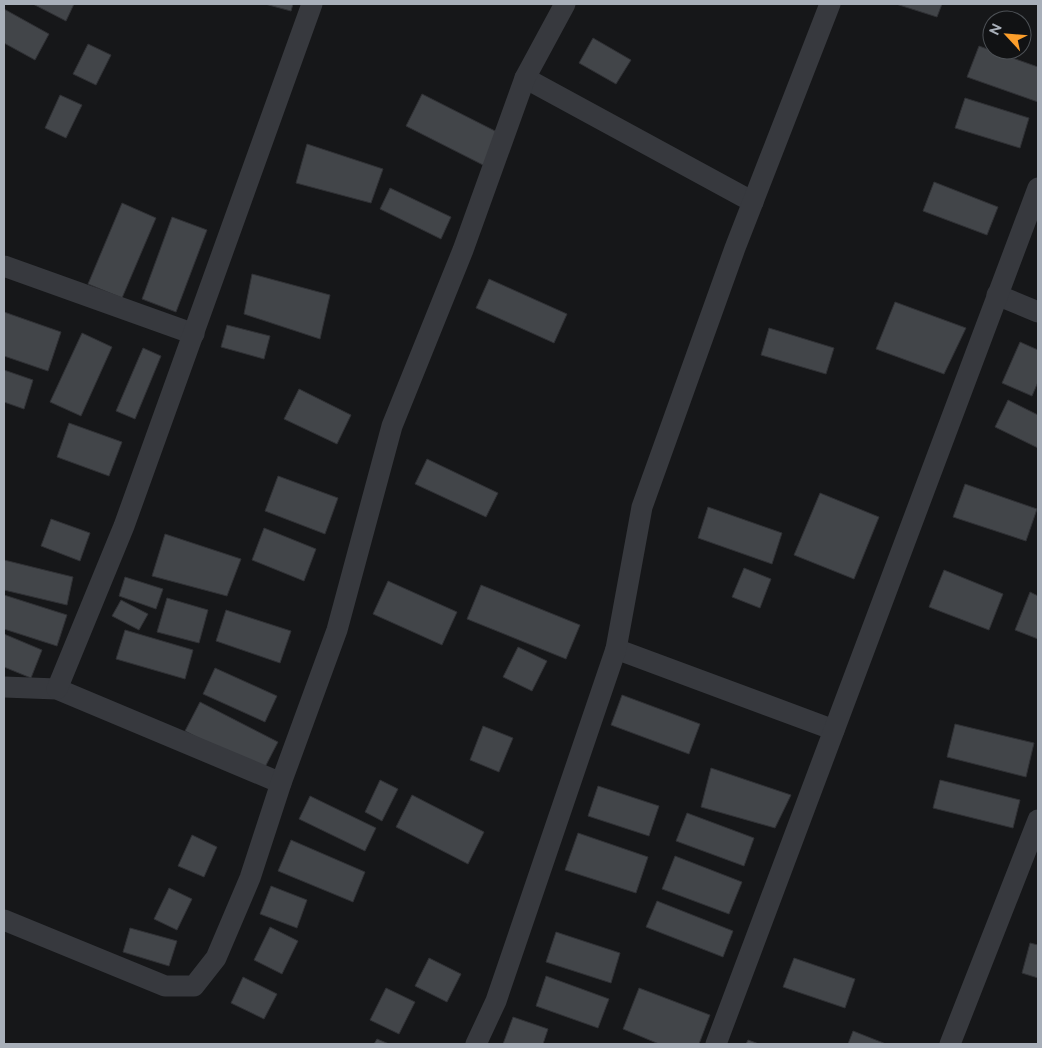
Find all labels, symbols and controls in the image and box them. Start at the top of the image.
north arrow [982,10,1032,60]
text: N [986,21,1005,38]

